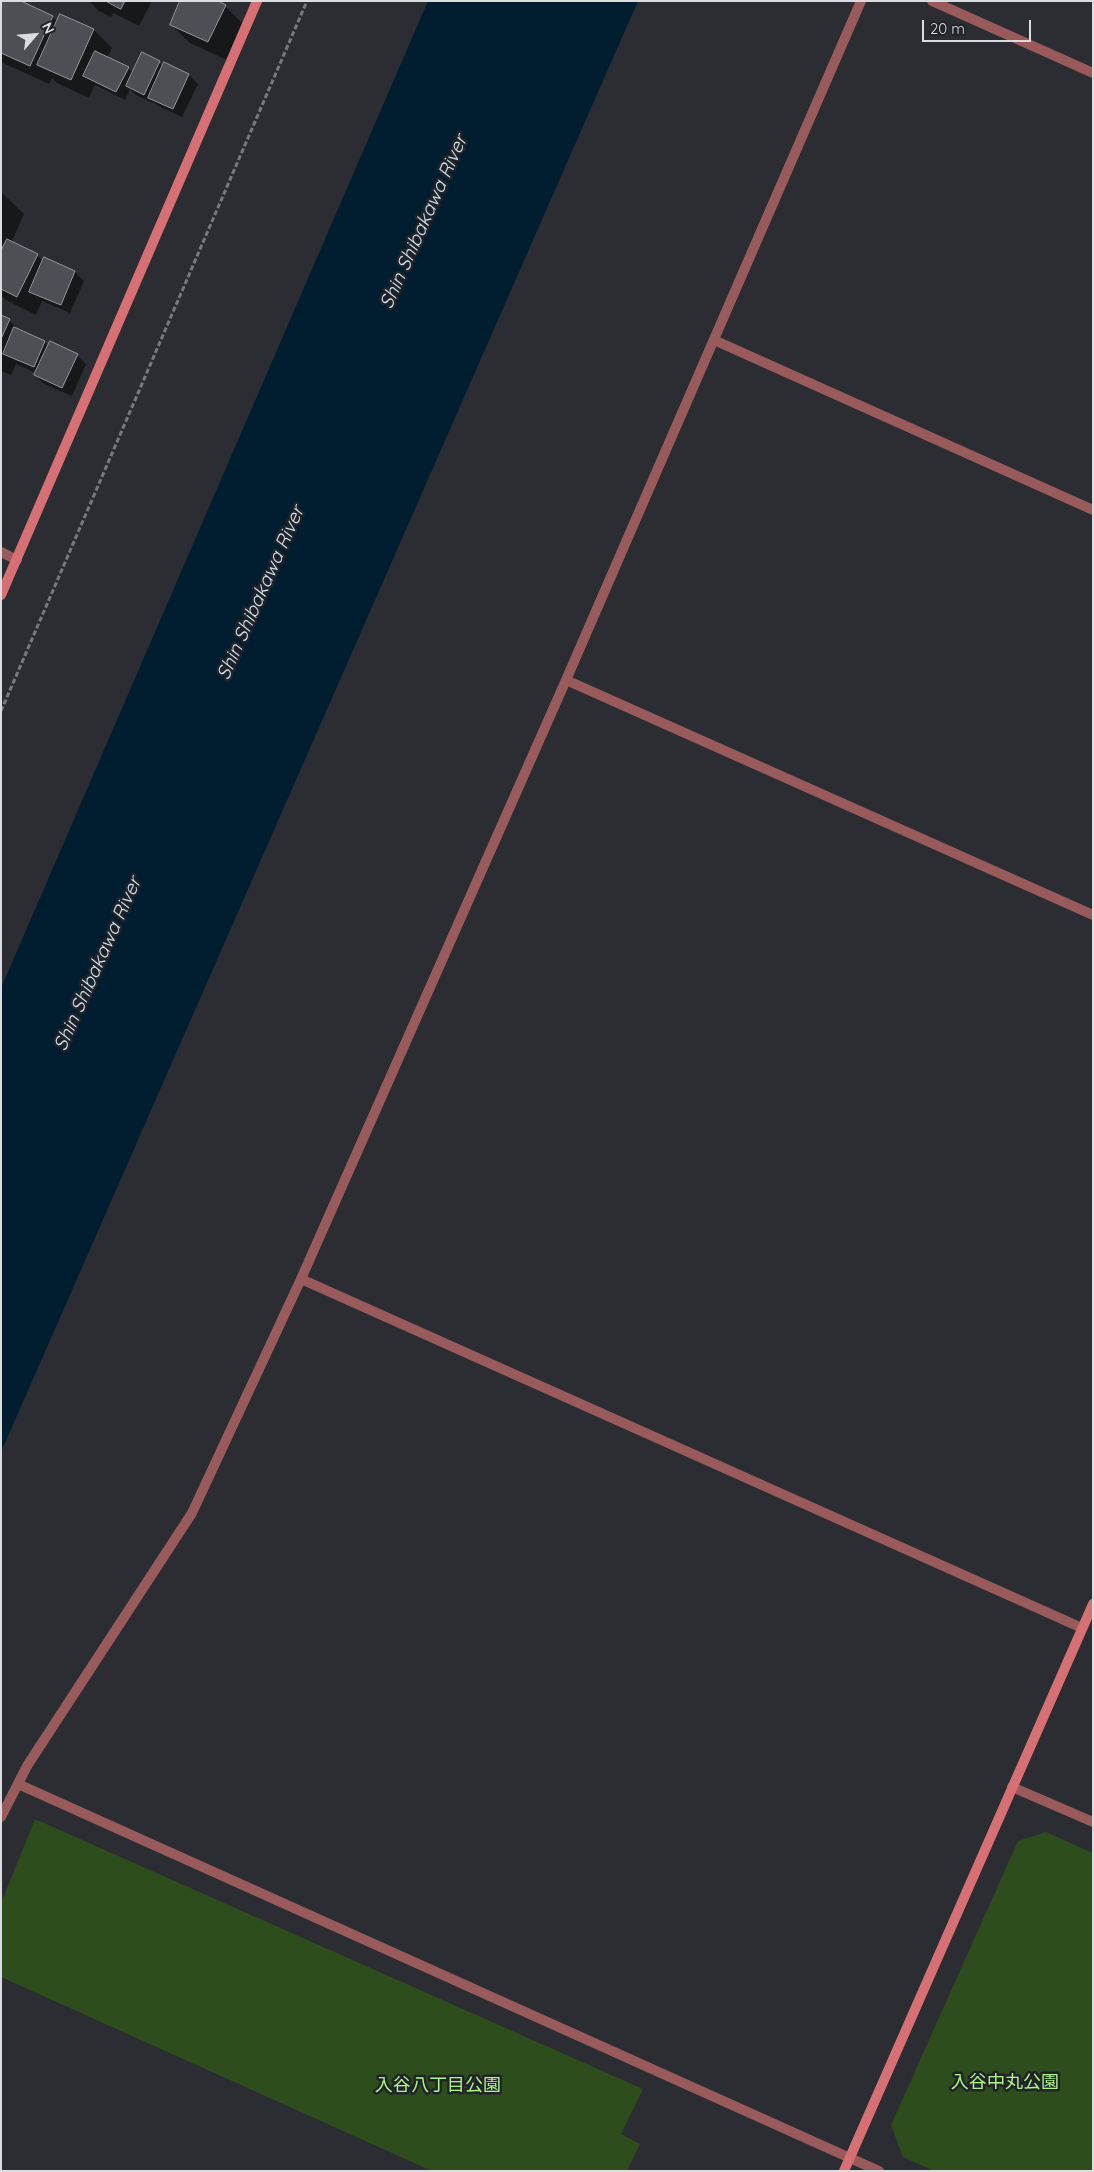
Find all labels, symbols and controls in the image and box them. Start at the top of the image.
north arrow [10,10,60,60]
scale bar [924,10,1033,42]
text: 20 m [930,19,965,38]
text: N [38,20,59,37]
water label: Shin Shibakawa River [375,132,473,312]
water label: Shin Shibakawa River [212,503,310,683]
water label: Shin Shibakawa River [49,874,147,1054]
park label: 入谷中丸公園 [951,2072,1059,2094]
park label: 入谷八丁目公園 [375,2075,501,2097]

